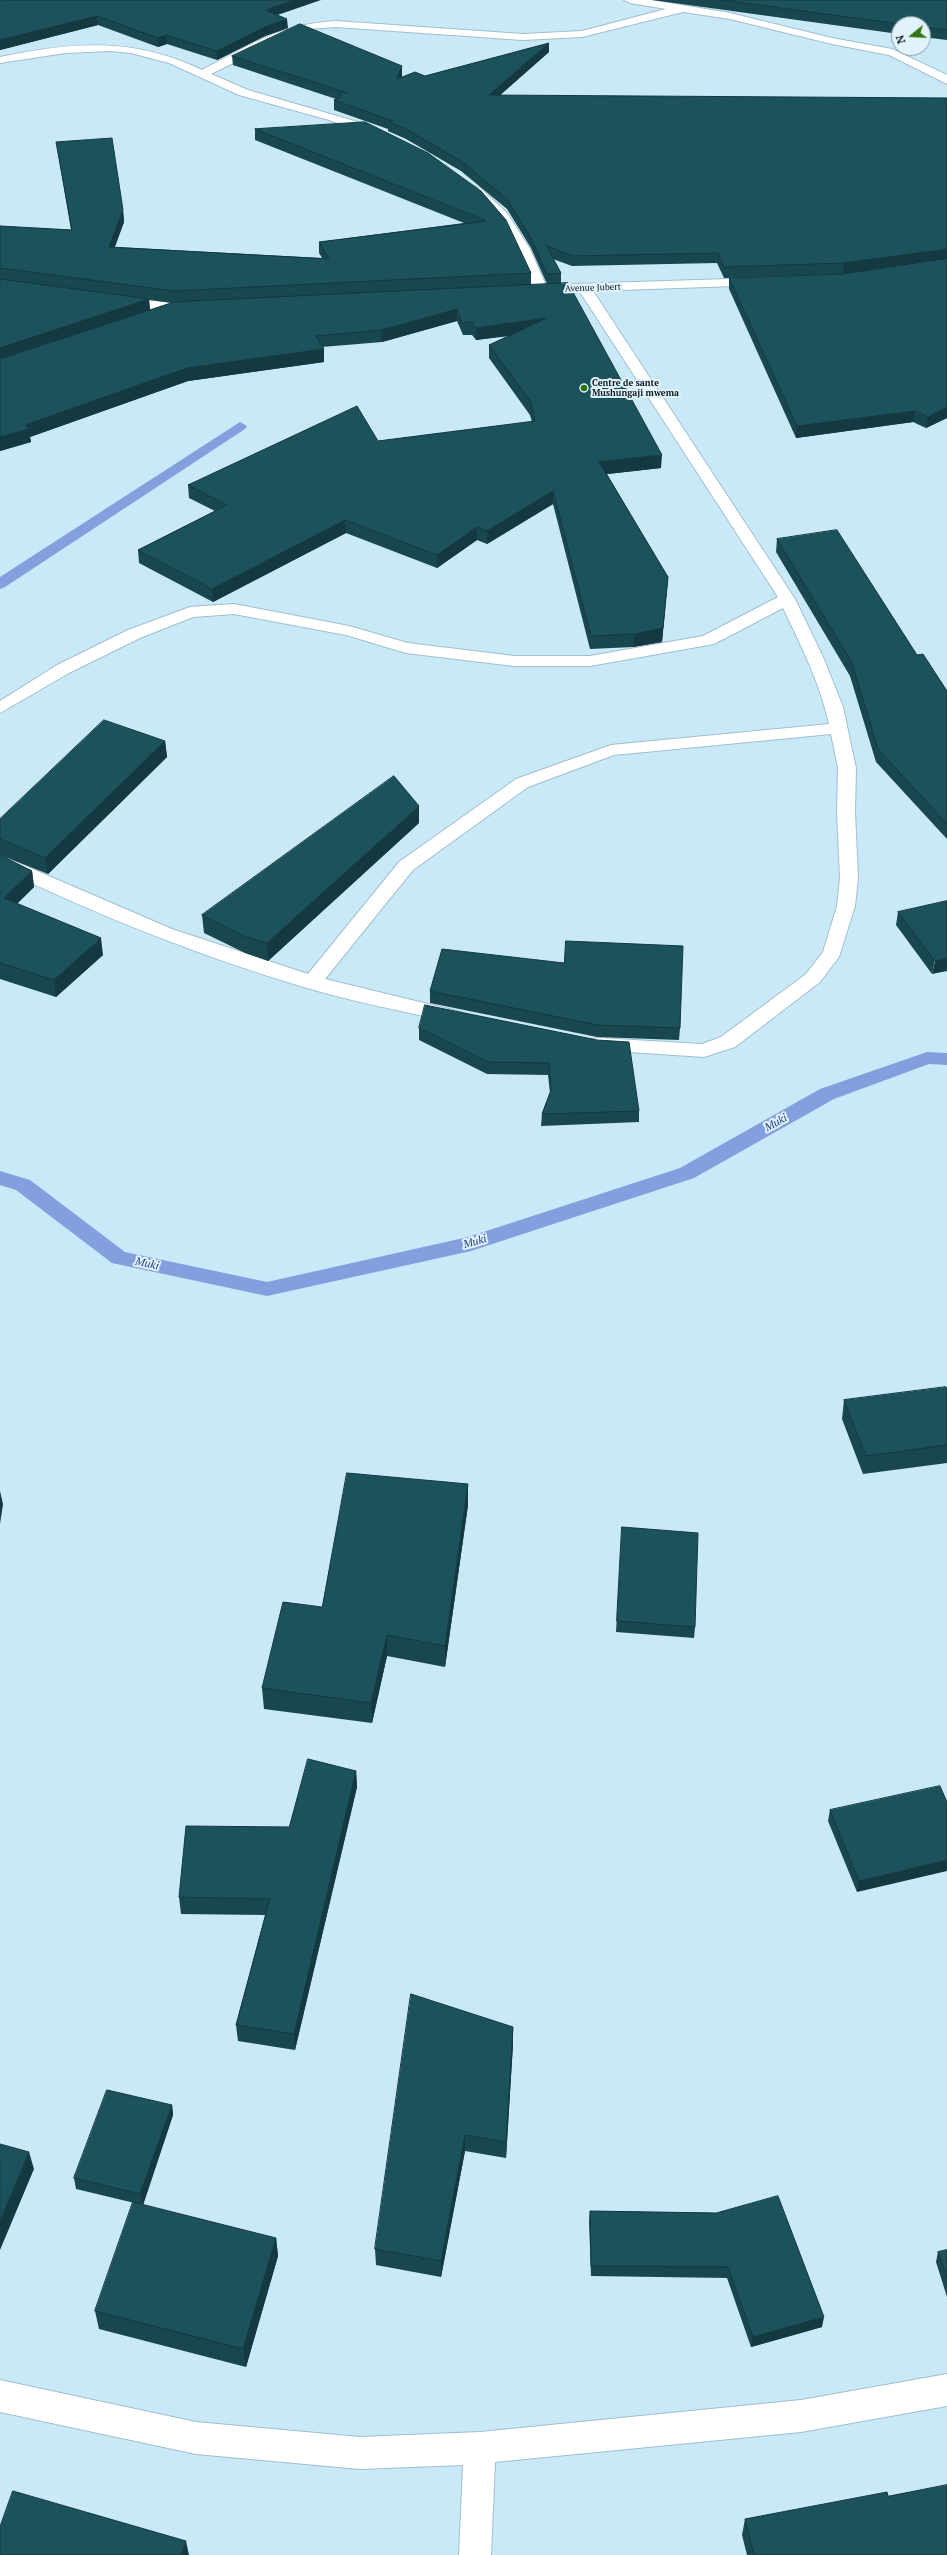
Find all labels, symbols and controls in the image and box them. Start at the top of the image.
north arrow [891,16,931,56]
text: N [893,33,908,46]
street label: Avenue Jubert [565,282,621,294]
place label: Centre de sante Mushungaji mwema [592,378,679,399]
marker: Centre de sante Mushungaji mwema [579,383,589,393]
water label: Muki [762,1111,790,1135]
water label: Muki [462,1232,488,1252]
water label: Muki [134,1255,160,1273]

